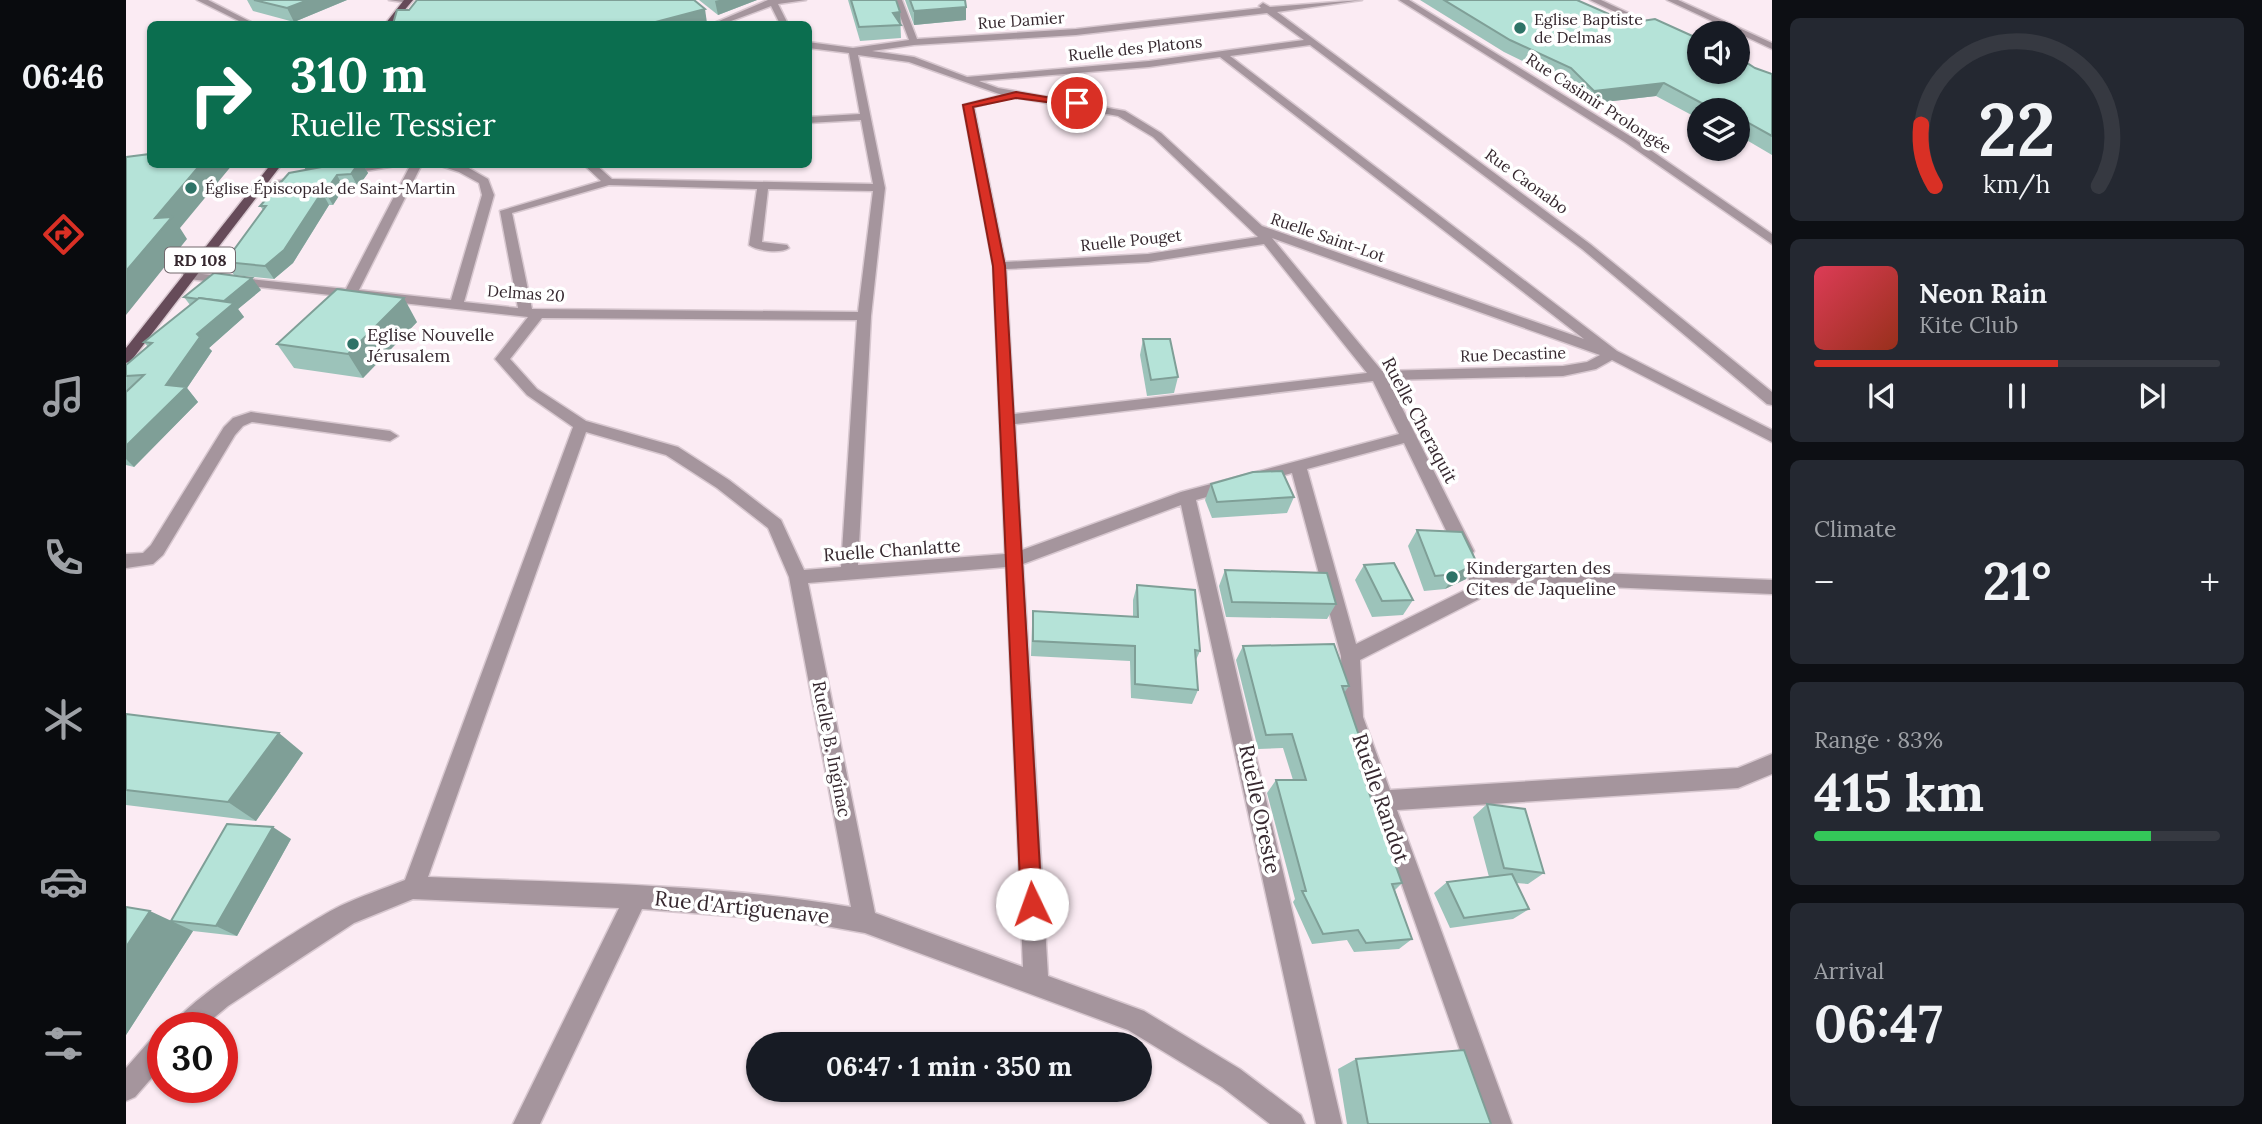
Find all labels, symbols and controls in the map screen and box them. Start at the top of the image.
street label: Rue Damier [977,7,1065,33]
place label: Eglise Baptiste de Delmas [1534,9,1643,47]
marker: Eglise Baptiste de Delmas [1512,20,1528,36]
map controls [1687,21,1750,161]
button: sound [1687,21,1750,84]
street label: Ruelle des Platons [1067,31,1203,65]
text: 310 m [290,43,426,105]
icon: right [175,49,266,140]
street label: Rue Casimir Prolongée [1523,49,1676,158]
text: 06:46 [22,56,104,97]
pin [1047,73,1107,133]
text: 22 [1978,83,2056,176]
icon: arrive [1058,84,1096,122]
button: layers [1687,98,1750,161]
text: Ruelle Tessier [290,104,496,145]
street label: Rue Caonabo [1482,144,1572,218]
text: km/h [1983,167,2051,199]
place label: Église Épiscopale de Saint-Martin [205,178,456,198]
marker: Église Épiscopale de Saint-Martin [183,180,199,196]
street label: Ruelle Saint-Lot [1268,208,1389,266]
icon: directions [39,210,88,259]
street label: Ruelle Pouget [1079,225,1183,255]
road number: RD 108 [165,248,235,272]
text: Neon Rain [1919,277,2047,310]
street label: Delmas 20 [487,280,565,306]
text: Kite Club [1919,310,2018,339]
place label: Eglise Nouvelle Jérusalem [366,323,495,367]
marker: Eglise Nouvelle Jérusalem [345,336,361,352]
street label: Rue Decastine [1460,342,1567,366]
street label: Ruelle Cheraquit [1377,353,1463,487]
icon: music [39,372,88,421]
icon: previous [1863,377,1901,415]
icon: pause [1998,377,2036,415]
icon: next [2133,377,2171,415]
text: Climate [1814,514,1896,543]
icon: phone [39,533,88,582]
street label: Ruelle Chanlatte [823,534,962,566]
text: 21° [1983,548,2051,614]
place label: Kindergarten des Cites de Jaqueline [1466,556,1616,600]
text: − [1814,558,1834,606]
text: + [2200,558,2220,606]
marker: Kindergarten des Cites de Jaqueline [1444,569,1460,585]
street label: Ruelle B. Inginac [807,679,857,819]
icon: climate [39,695,88,744]
text: Range · 83% [1814,725,1943,754]
street label: Ruelle Randot [1346,730,1416,867]
street label: Ruelle Oreste [1233,742,1287,876]
text: 415 km [1814,759,1984,825]
icon: car [39,857,88,906]
position arrow [995,867,1069,941]
street label: Rue d'Artiguenave [653,884,831,930]
text: Arrival [1814,956,1884,985]
text: 06:47 [1814,990,1943,1056]
speed limit sign: 30 [147,1012,238,1103]
icon: filters [39,1019,88,1068]
text: 06:47 · 1 min · 350 m [826,1050,1072,1083]

